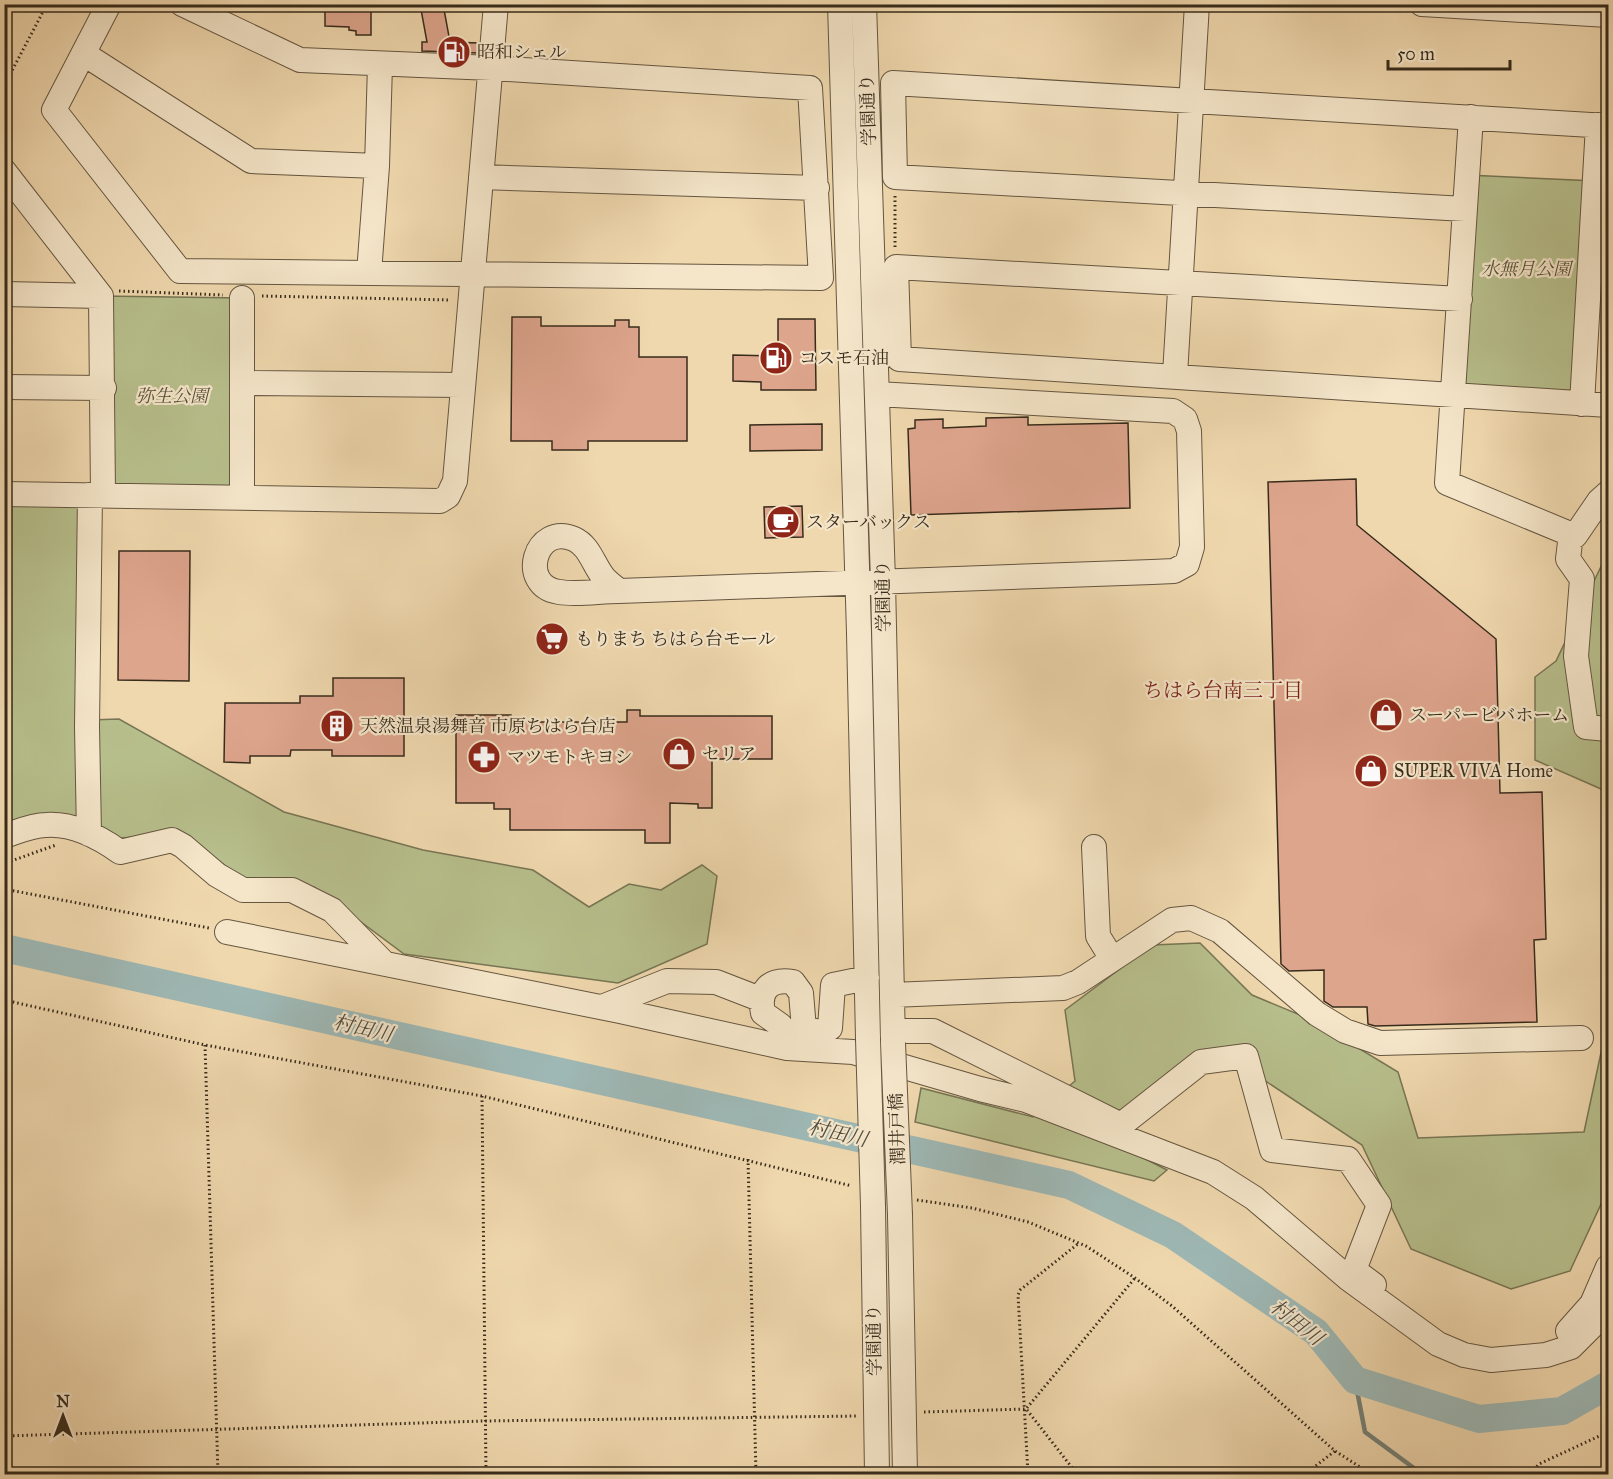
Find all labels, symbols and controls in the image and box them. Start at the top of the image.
scale bar [1388,33,1510,71]
fuel station icon: 昭和シェル [436,34,472,70]
place label: 昭和シェル [477,41,567,63]
text: 50 m [1397,43,1435,65]
street label: 学園通り [856,74,880,146]
park label: 水無月公園 [1481,258,1574,280]
fuel station icon: コスモ石油 [758,340,794,376]
place label: コスモ石油 [799,347,889,369]
park label: 弥生公園 [136,385,211,407]
cafe icon: スターバックス [765,504,801,540]
place label: スターバックス [806,511,931,533]
street label: 学園通り [871,560,895,632]
supermarket icon: もりまち ちはら台モール [534,621,570,657]
place label: もりまち ちはら台モール [575,628,776,650]
district label: ちはら台南三丁目 [1143,678,1303,702]
shop icon: スーパービバホーム [1368,697,1404,733]
place label: スーパービバホーム [1409,704,1569,726]
building icon: 天然温泉湯舞音 市原ちはら台店 [319,708,355,744]
place label: 天然温泉湯舞音 市原ちはら台店 [360,715,616,737]
shop icon: セリア [661,736,697,772]
pharmacy icon: マツモトキヨシ [466,739,502,775]
place label: セリア [702,743,756,765]
place label: マツモトキヨシ [507,746,632,768]
shop icon: SUPER VIVA Home [1353,753,1389,789]
place label: SUPER VIVA Home [1394,760,1553,782]
water label: 村田川 [331,1010,397,1047]
street label: 潤井戸橋 [885,1093,909,1165]
water label: 村田川 [806,1115,872,1152]
water label: 村田川 [1266,1294,1330,1351]
street label: 学園通り [862,1304,886,1376]
north arrow [33,1386,93,1446]
text: N [56,1392,70,1411]

